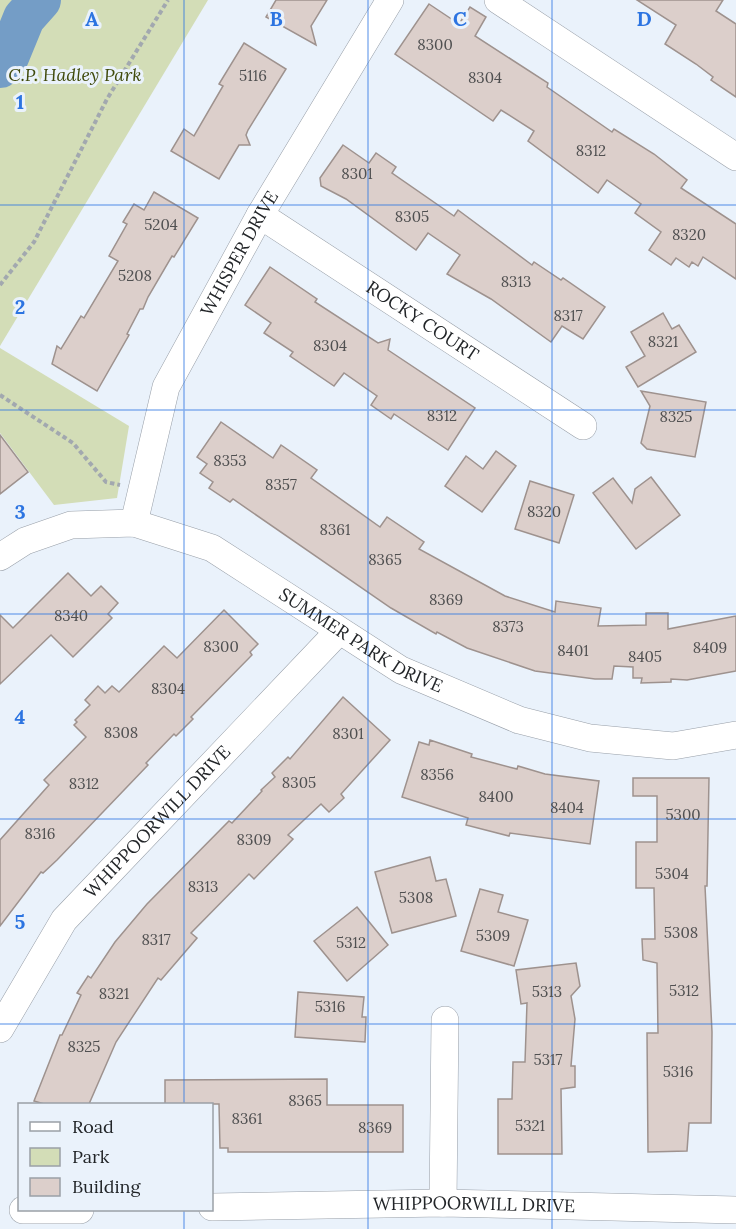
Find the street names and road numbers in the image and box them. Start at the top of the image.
street label: WHISPER DRIVE [195,186,283,320]
street label: ROCKY COURT [362,276,484,366]
street label: SUMMER PARK DRIVE [275,582,447,697]
street label: WHIPPOORWILL DRIVE [79,740,235,903]
street label: WHIPPOORWILL DRIVE [373,1191,575,1217]

